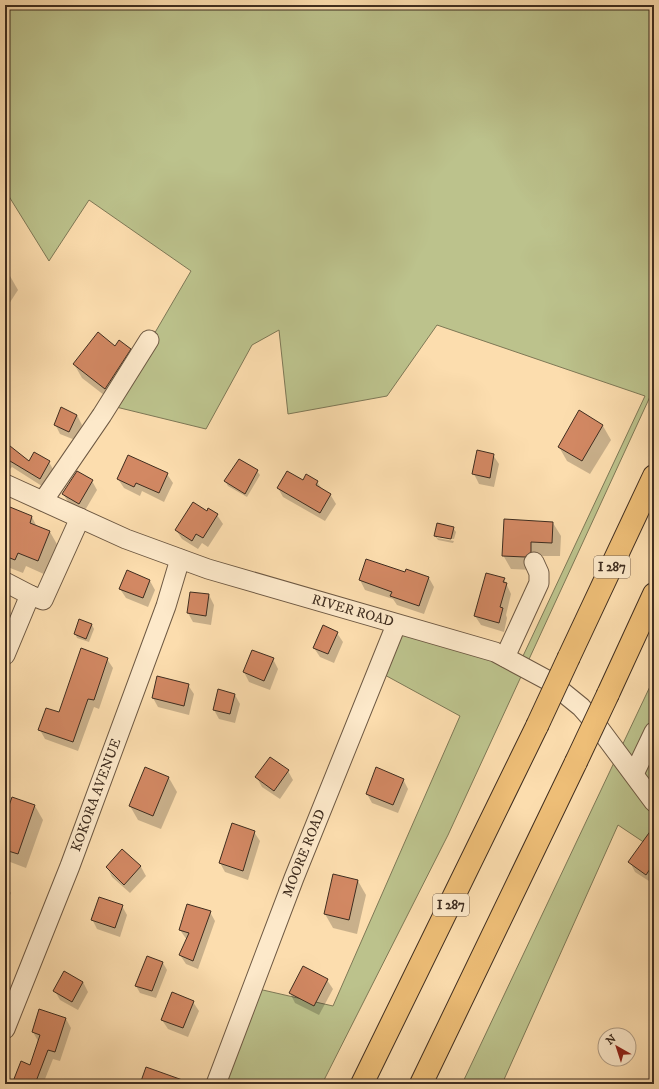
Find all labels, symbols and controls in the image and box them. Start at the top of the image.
road number: I 287 [594,556,630,578]
street label: RIVER ROAD [310,590,396,631]
street label: KOKORA AVENUE [67,736,125,854]
street label: MOORE ROAD [279,807,330,900]
road number: I 287 [433,894,469,916]
north arrow [597,1027,637,1067]
text: N [603,1032,619,1048]

